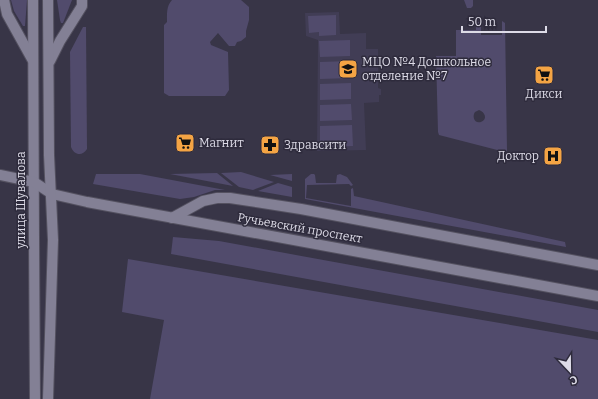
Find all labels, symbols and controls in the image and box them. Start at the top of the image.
scale bar [462,8,546,34]
text: 50 m [468,15,497,29]
place label: МЦО №4 Дошкольное отделение №7 [362,55,491,83]
school or university icon: МЦО №4 Дошкольное отделение №7 [337,58,359,80]
supermarket icon: Дикси [533,64,555,86]
place label: Дикси [526,87,562,101]
supermarket icon: Магнит [174,132,196,154]
pharmacy icon: Здравсити [259,134,281,156]
place label: Магнит [199,136,244,150]
place label: Здравсити [284,138,346,152]
hospital icon: Доктор [542,145,564,167]
place label: Доктор [497,149,539,163]
street label: улица Шувалова [14,151,28,249]
street label: Ручьевский проспект [236,210,364,246]
north arrow [550,351,590,391]
text: С [568,372,579,387]

